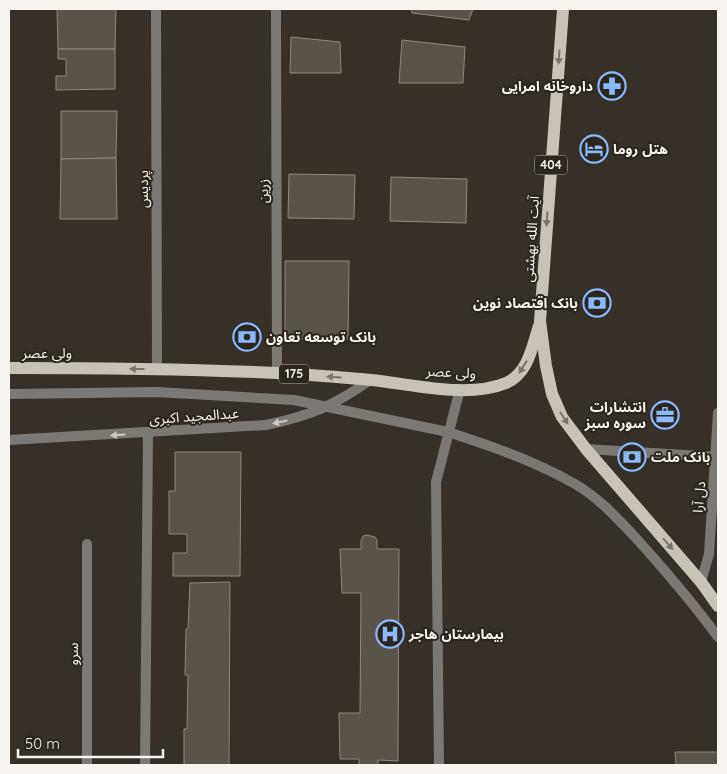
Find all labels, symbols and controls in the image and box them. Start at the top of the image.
one-way arrow [555,50,563,66]
pharmacy icon: داروخانه امرایی [597,71,627,101]
place label: داروخانه امرایی [502,77,593,95]
hotel icon: هتل روما [579,134,609,164]
place label: هتل روما [613,140,668,158]
road number: 404 [535,156,567,174]
street label: پردیس [134,170,153,208]
street label: زرین [254,179,272,203]
street label: آیت الله بهشتی [519,194,543,283]
one-way arrow [543,212,551,228]
bank icon: بانک اقتصاد نوین [582,288,612,318]
place label: بانک اقتصاد نوین [473,294,578,312]
bank icon: بانک توسعه تعاون [232,322,262,352]
place label: بانک توسعه تعاون [266,328,376,346]
street label: ولی عصر [21,344,72,362]
one-way arrow [518,360,528,373]
street label: ولی عصر [425,362,476,382]
road number: 175 [279,364,309,384]
one-way arrow [128,365,144,373]
one-way arrow [326,373,342,381]
place label: انتشارات سوره سبز [584,398,646,432]
office icon: انتشارات سوره سبز [650,400,680,430]
street label: عبدالمجید اکبری [149,404,239,428]
one-way arrow [560,412,569,425]
one-way arrow [271,419,287,427]
one-way arrow [109,431,125,439]
bank icon: بانک ملت [617,442,647,472]
place label: بانک ملت [651,448,711,466]
street label: دل آرا [689,480,709,514]
one-way arrow [662,537,674,549]
hospital icon: بیمارستان هاجر [375,619,405,649]
place label: بیمارستان هاجر [408,625,504,643]
street label: سرو [64,643,82,665]
scale bar [18,726,162,758]
text: 50 m [25,734,60,753]

